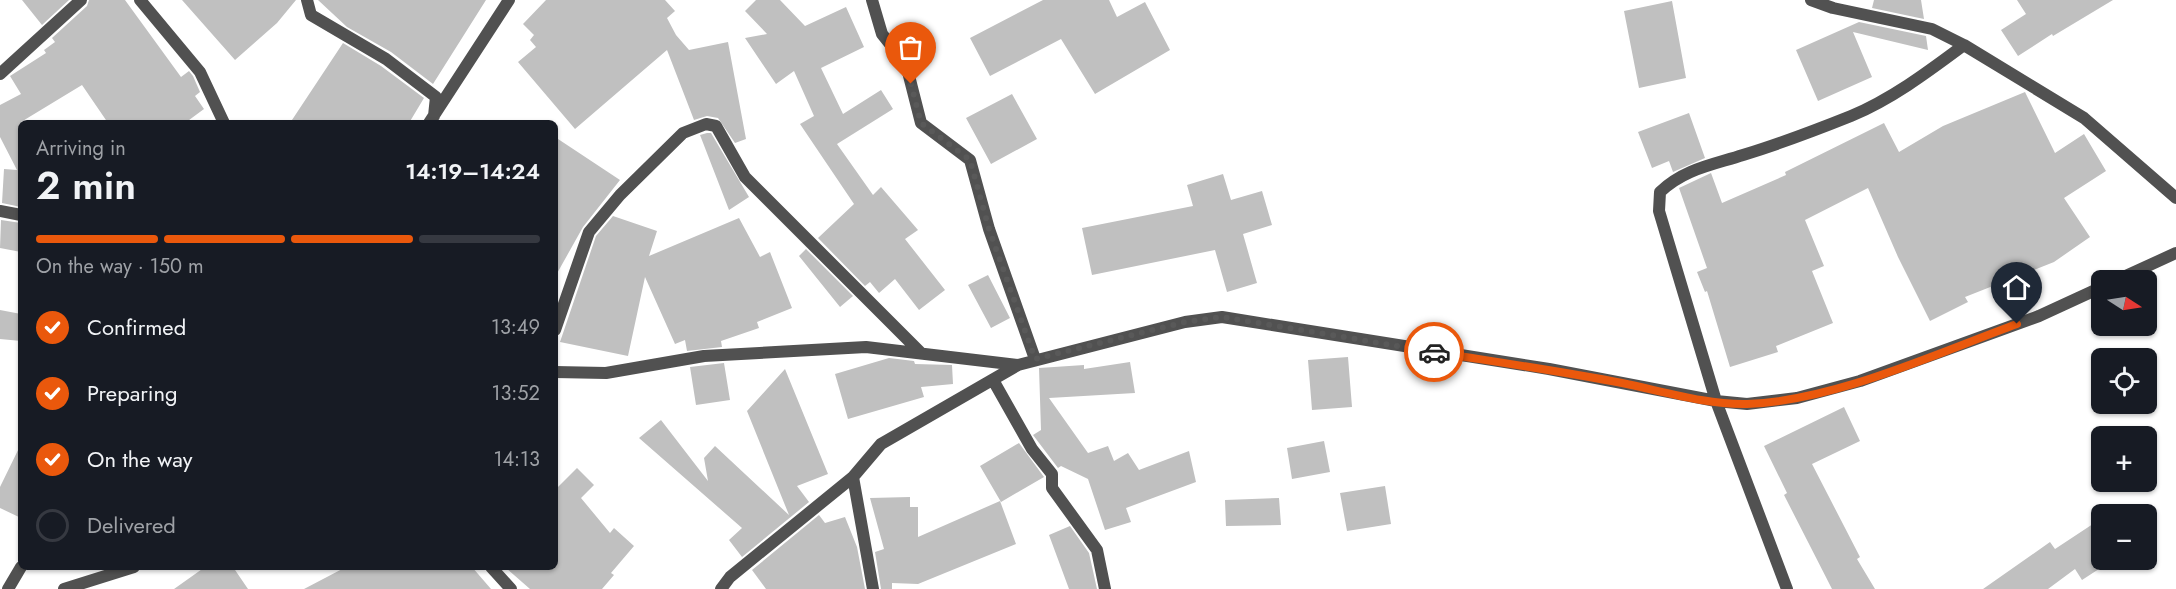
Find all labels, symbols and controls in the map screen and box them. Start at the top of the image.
pin [885,22,936,84]
icon: bag [894,31,927,64]
text: Arriving in [36,134,126,163]
text: 14:19–14:24 [405,155,540,187]
text: 2 min [36,157,136,214]
text: On the way · 150 m [36,252,204,281]
pin [1991,262,2042,324]
north arrow [2091,270,2157,336]
map controls [2091,270,2157,570]
icon: home [2000,271,2033,304]
icon: check [36,311,69,344]
text: Confirmed [87,311,186,343]
text: 13:49 [491,313,540,342]
courier [1404,322,1464,382]
icon: car [1418,336,1451,369]
button: locate [2091,348,2157,414]
icon: check [36,377,69,410]
text: Preparing [87,377,178,409]
text: 13:52 [491,379,540,408]
button: + [2091,426,2157,492]
icon: check [36,443,69,476]
text: On the way [87,443,192,475]
text: 14:13 [493,445,540,474]
button: − [2091,504,2157,570]
text: Delivered [87,509,176,541]

